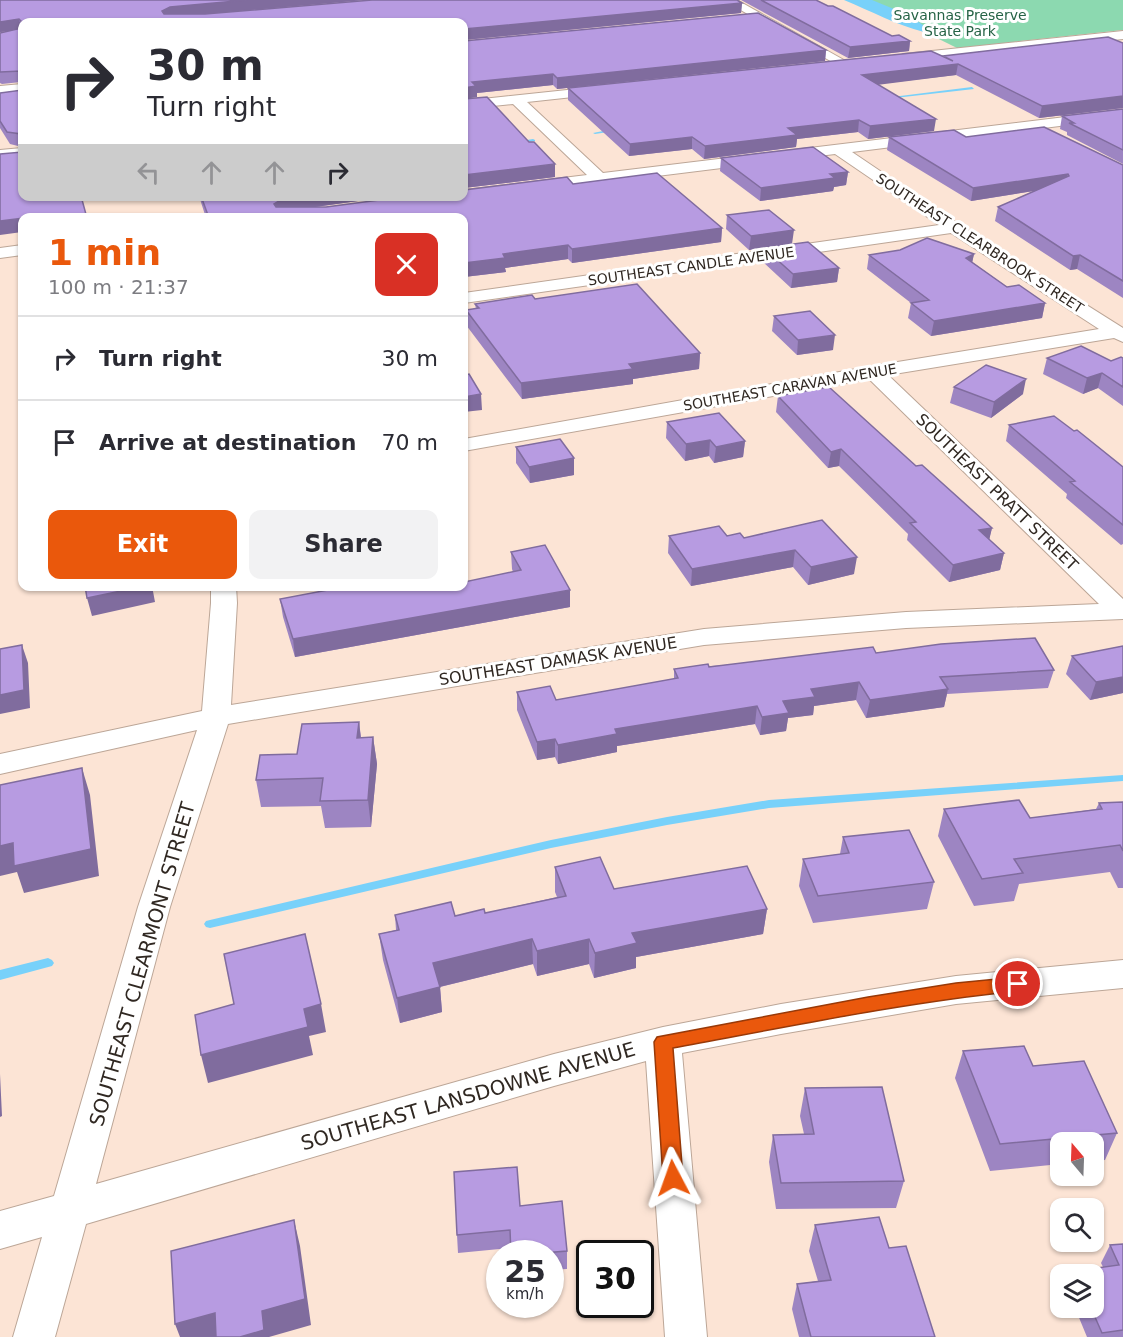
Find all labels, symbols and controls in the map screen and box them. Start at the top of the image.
park label: Savannas Preserve State Park [893,7,1027,39]
text: 30 m [147,41,264,90]
icon: right [48,42,126,120]
text: Turn right [147,91,276,122]
icon: left [132,156,165,189]
icon: ahead [195,156,228,189]
icon: ahead [258,156,291,189]
icon: right [321,156,354,189]
street label: SOUTHEAST CLEARBROOK STREET [873,170,1087,316]
text: 1 min [48,232,161,273]
button: close [375,233,438,296]
street label: SOUTHEAST CANDLE AVENUE [587,244,795,288]
text: 100 m · 21:37 [48,275,189,299]
icon: right [48,342,81,375]
text: Turn right [99,346,222,371]
text: 30 m [382,346,438,371]
street label: SOUTHEAST CARAVAN AVENUE [682,360,898,414]
street label: SOUTHEAST PRATT STREET [912,410,1082,575]
icon: arrive [48,426,81,459]
text: Arrive at destination [99,430,356,455]
text: 70 m [382,430,438,455]
button: Exit [48,510,237,579]
button: Share [249,510,438,579]
street label: SOUTHEAST DAMASK AVENUE [438,633,678,689]
street label: SOUTHEAST CLEARMONT STREET [84,798,200,1129]
pin [992,958,1043,1009]
icon: arrive [1001,967,1034,1000]
street label: SOUTHEAST LANSDOWNE AVENUE [298,1037,638,1155]
north arrow [1050,1132,1104,1186]
map controls [1050,1132,1104,1318]
position arrow [641,1146,705,1210]
button: search [1050,1198,1104,1252]
speed limit sign: 30 [576,1240,654,1318]
text: 25 [504,1254,546,1289]
button: layers [1050,1264,1104,1318]
text: km/h [506,1285,544,1303]

